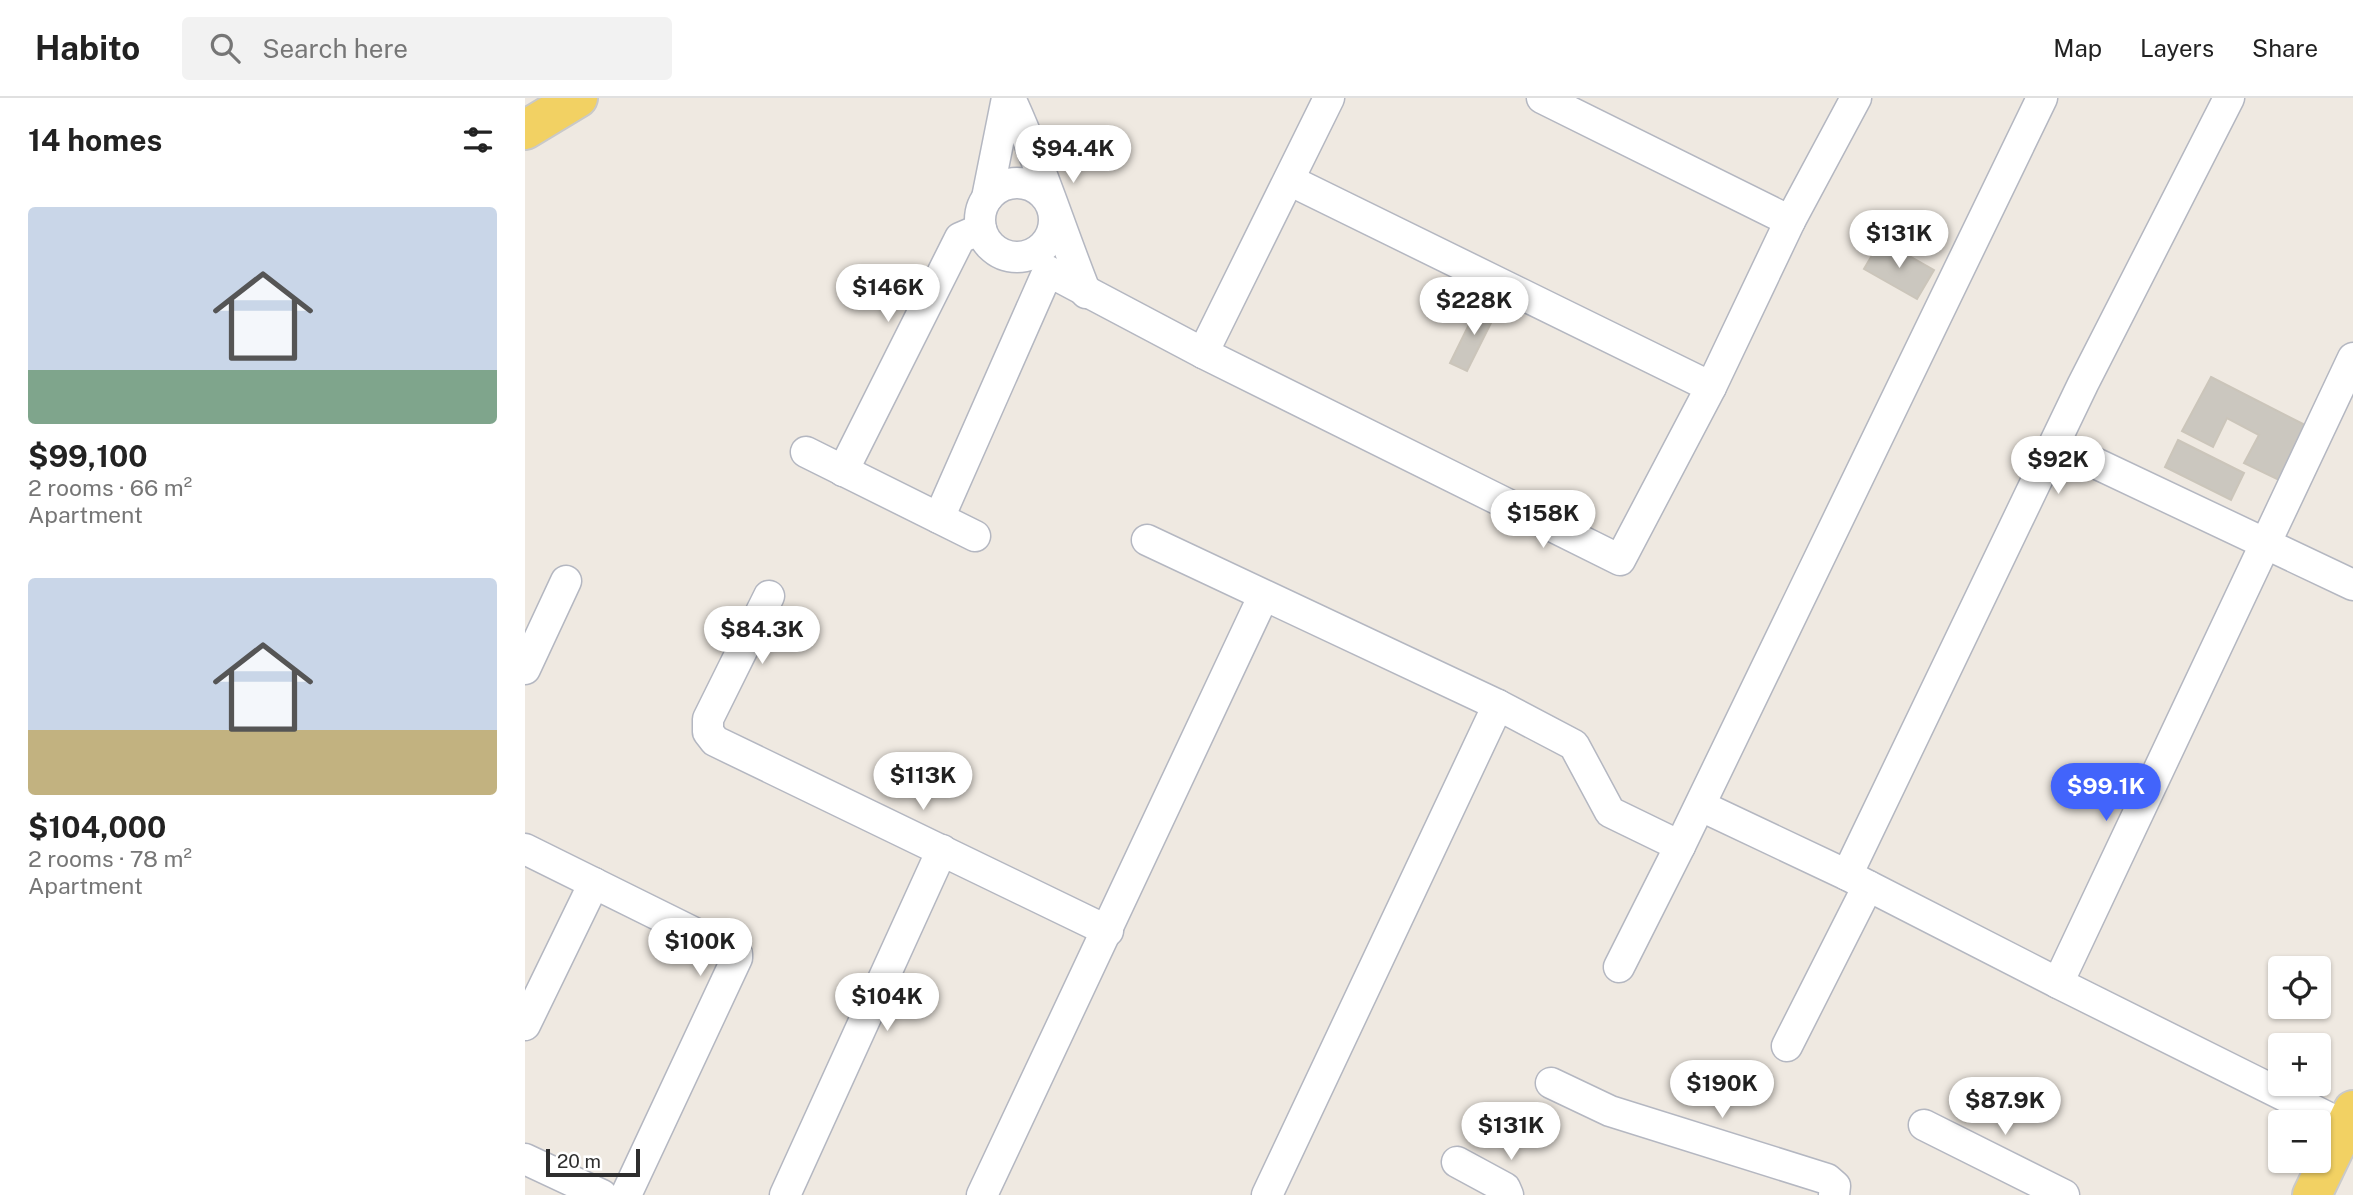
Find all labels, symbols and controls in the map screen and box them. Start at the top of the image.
search box [182,17,672,80]
text: Habito [35,29,140,67]
icon: search [206,29,244,67]
text: Search here [262,33,408,64]
text: Map [2053,34,2102,62]
text: Layers [2140,34,2214,62]
text: Share [2252,34,2318,62]
icon: filters [459,121,497,159]
text: 14 homes [28,122,162,158]
pin: $94.4K [1016,126,1130,185]
text: $94.4K [1031,134,1115,161]
pin: $131K [1850,211,1948,270]
text: $131K [1865,219,1933,246]
icon: home [200,253,326,379]
pin: $146K [839,264,937,324]
text: $146K [852,273,924,300]
pin: $228K [1425,278,1523,337]
text: $228K [1436,286,1512,313]
pin: $92K [2017,436,2099,496]
text: $99,100 [28,438,148,474]
text: $92K [2027,445,2089,472]
text: 2 rooms · 66 m² [28,474,192,501]
pin: $158K [1494,490,1592,550]
text: $158K [1507,499,1579,526]
text: Apartment [28,501,143,528]
pin: $84.3K [705,606,819,666]
text: $84.3K [720,615,804,642]
icon: home [200,624,326,750]
pin: $113K [874,752,972,812]
text: $113K [889,761,957,788]
pin: $99.1K [2049,764,2163,823]
text: $99.1K [2067,772,2145,799]
text: $104,000 [28,809,166,845]
text: 2 rooms · 78 m² [28,845,192,872]
text: Apartment [28,872,143,899]
pin: $100K [651,918,749,978]
text: $100K [664,927,736,954]
map controls [2268,956,2331,1173]
button: locate [2268,956,2331,1019]
pin: $104K [838,974,936,1033]
text: $104K [851,982,923,1009]
button: + [2268,1033,2331,1096]
pin: $190K [1673,1060,1771,1120]
text: $190K [1686,1069,1758,1096]
pin: $87.9K [1948,1077,2062,1137]
text: $87.9K [1965,1086,2045,1113]
pin: $131K [1462,1102,1560,1162]
button: − [2268,1110,2331,1173]
text: $131K [1477,1111,1545,1138]
scale bar [546,1146,641,1178]
text: 20 m [557,1150,601,1172]

